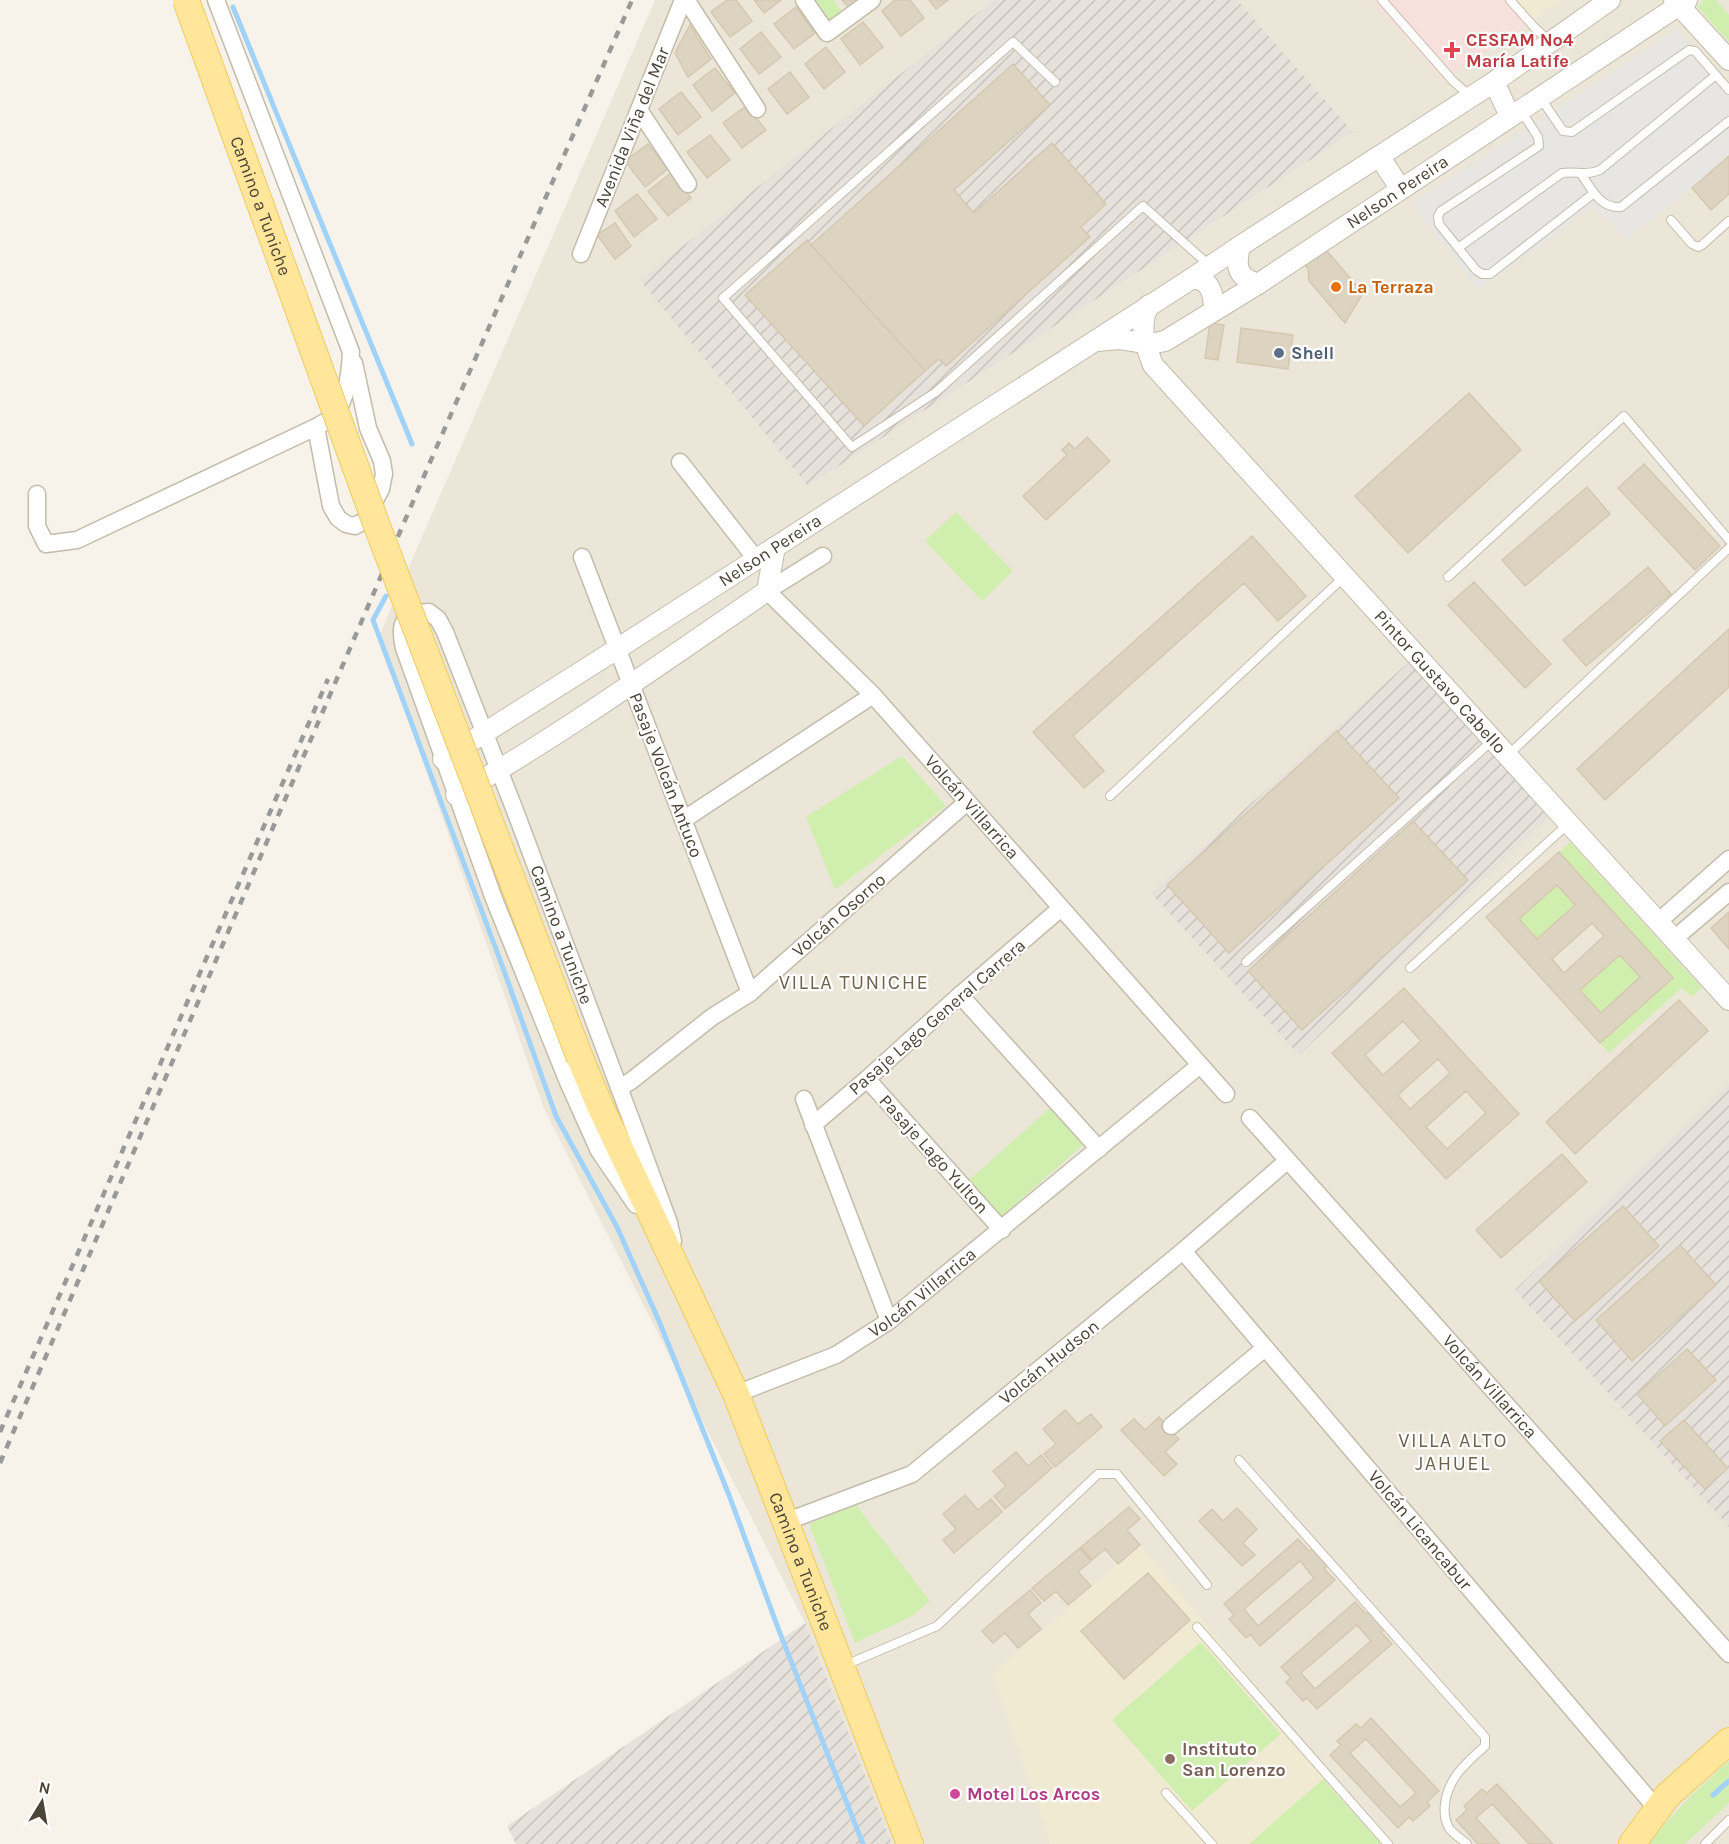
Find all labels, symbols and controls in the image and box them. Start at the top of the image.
place label: CESFAM Nº4 María Latife [1466,29,1574,72]
marker: CESFAM Nº4 María Latife [1443,41,1461,59]
street label: Avenida Viña del Mar [590,43,674,210]
street label: Camino a Tuniche [225,133,296,279]
street label: Nelson Pereira [1342,150,1453,233]
place label: La Terraza [1348,276,1434,298]
marker: La Terraza [1329,280,1343,294]
place label: Shell [1291,342,1334,364]
marker: Shell [1272,346,1286,360]
street label: Nelson Pereira [715,509,826,591]
street label: Pintor Gustavo Cabello [1370,605,1511,758]
street label: Pasaje Volcán Antuco [624,689,708,861]
street label: Volcán Villarrica [920,750,1024,864]
street label: Camino a Tuniche [525,862,598,1007]
street label: Volcán Osorno [788,868,890,962]
street label: Pasaje Lago General Carrera [844,934,1030,1100]
district label: VILLA TUNICHE [779,971,929,994]
street label: Pasaje Lago Yulton [875,1090,993,1218]
street label: Volcán Villarrica [864,1243,981,1342]
street label: Volcán Hudson [994,1315,1104,1409]
street label: Volcán Villarrica [1438,1330,1542,1443]
district label: VILLA ALTO JAHUEL [1398,1429,1508,1475]
street label: Volcán Licancabur [1363,1466,1477,1595]
street label: Camino a Tuniche [764,1489,837,1634]
place label: Instituto San Lorenzo [1182,1738,1286,1781]
marker: Instituto San Lorenzo [1163,1752,1177,1766]
north arrow [12,1772,72,1832]
text: N [37,1777,52,1798]
place label: Motel Los Arcos [967,1783,1100,1805]
marker: Motel Los Arcos [948,1787,962,1801]

